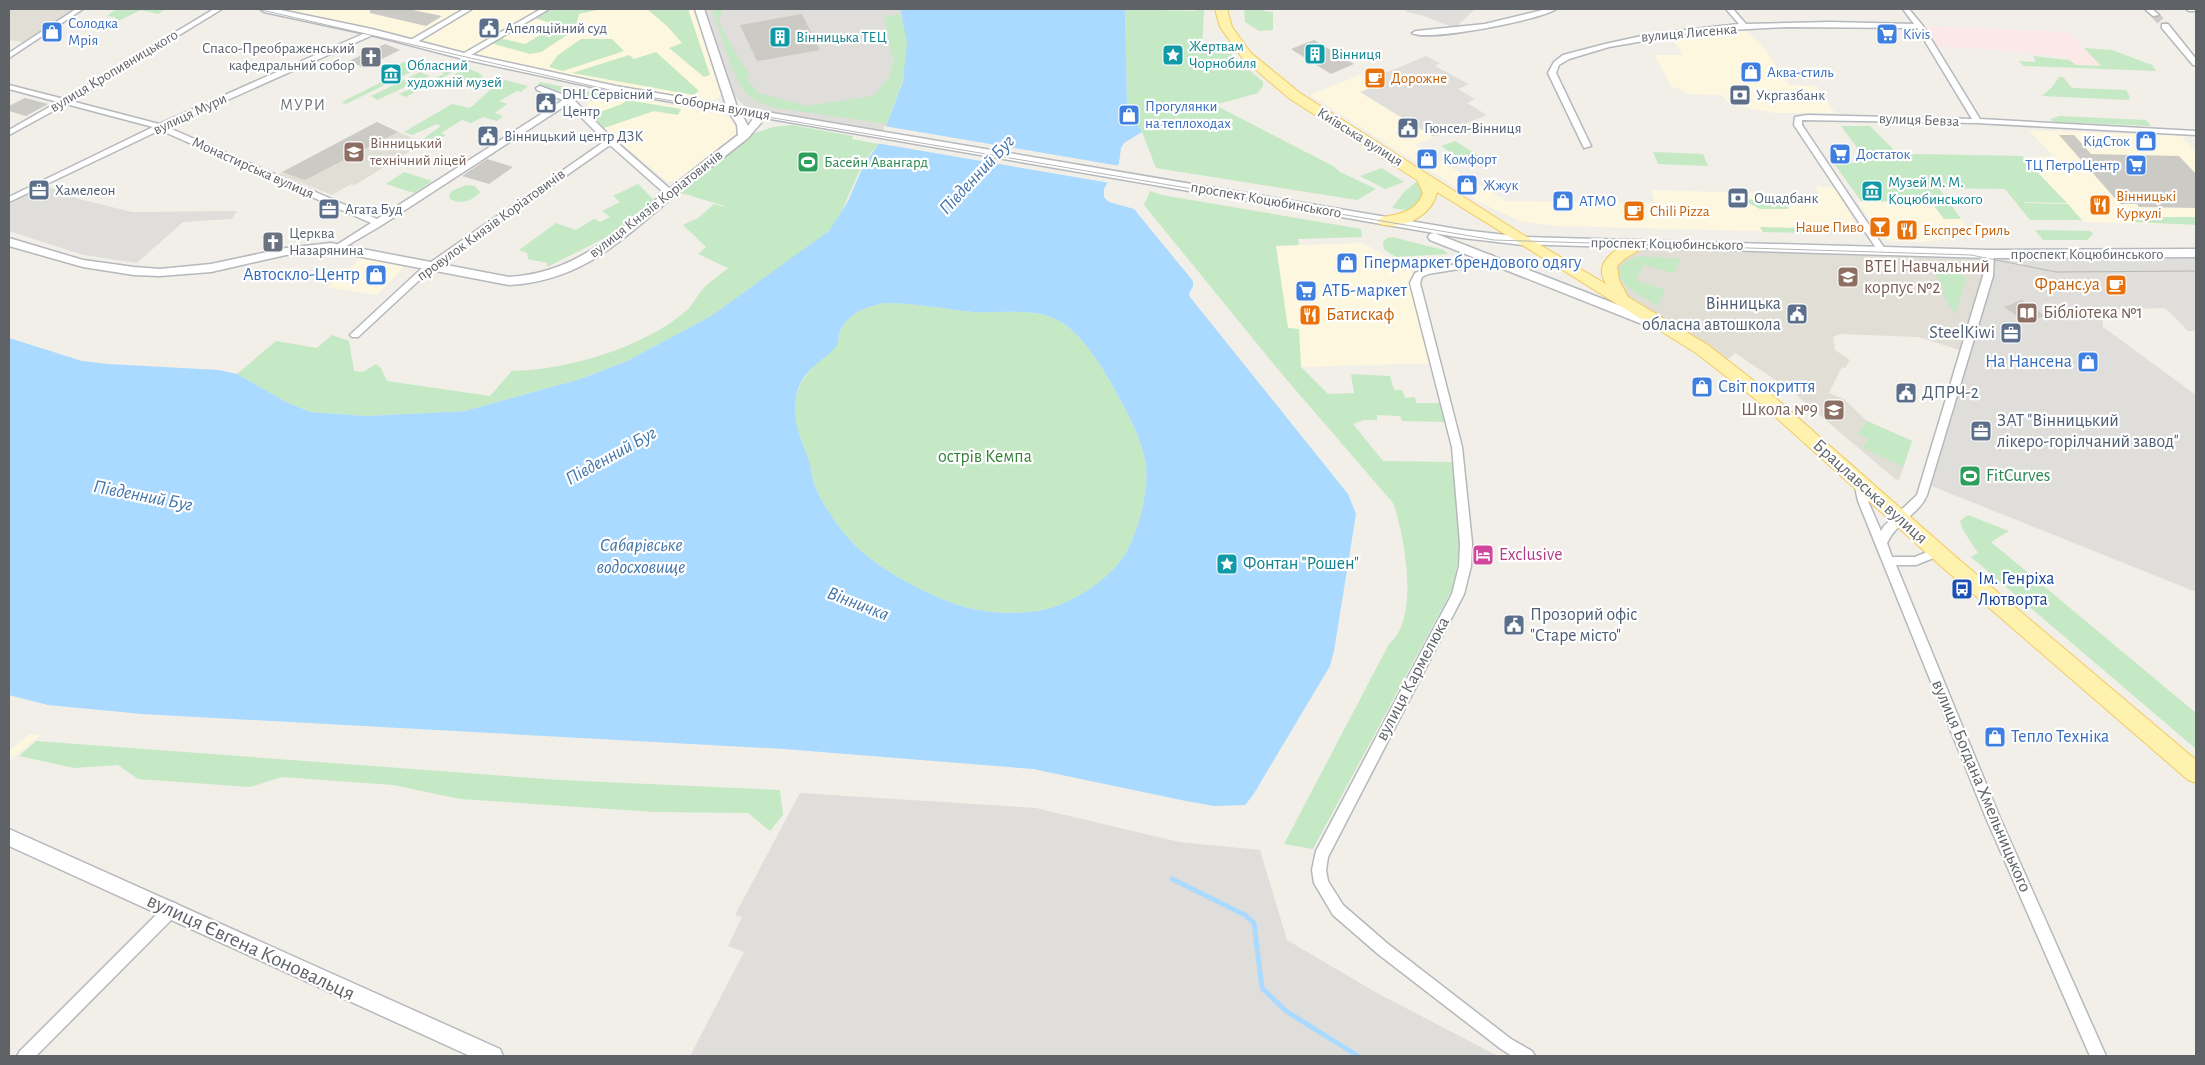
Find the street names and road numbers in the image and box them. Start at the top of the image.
street label: вулиця Лисенка [1640,21,1738,45]
street label: вулиця Кропивницького [47,27,181,115]
street label: вулиця Мури [151,91,229,137]
street label: Соборна вулиця [673,91,771,123]
street label: Київська вулиця [1315,105,1405,169]
street label: вулиця Бевза [1879,111,1960,129]
street label: Монастирська вулиця [190,134,316,202]
street label: вулиця Князів Коріатовичів [586,147,726,261]
street label: провулок Князів Коріатовичів [414,166,568,284]
street label: проспект Коцюбинського [1189,179,1343,221]
street label: проспект Коцюбинського [1590,235,1744,253]
street label: проспект Коцюбинського [2011,247,2163,262]
street label: Брацлавська вулиця [1809,436,1931,548]
street label: вулиця Кармелюка [1373,614,1453,744]
street label: вулиця Богдана Хмельницького [1928,677,2034,895]
street label: вулиця Євгена Коновальця [144,890,358,1004]

